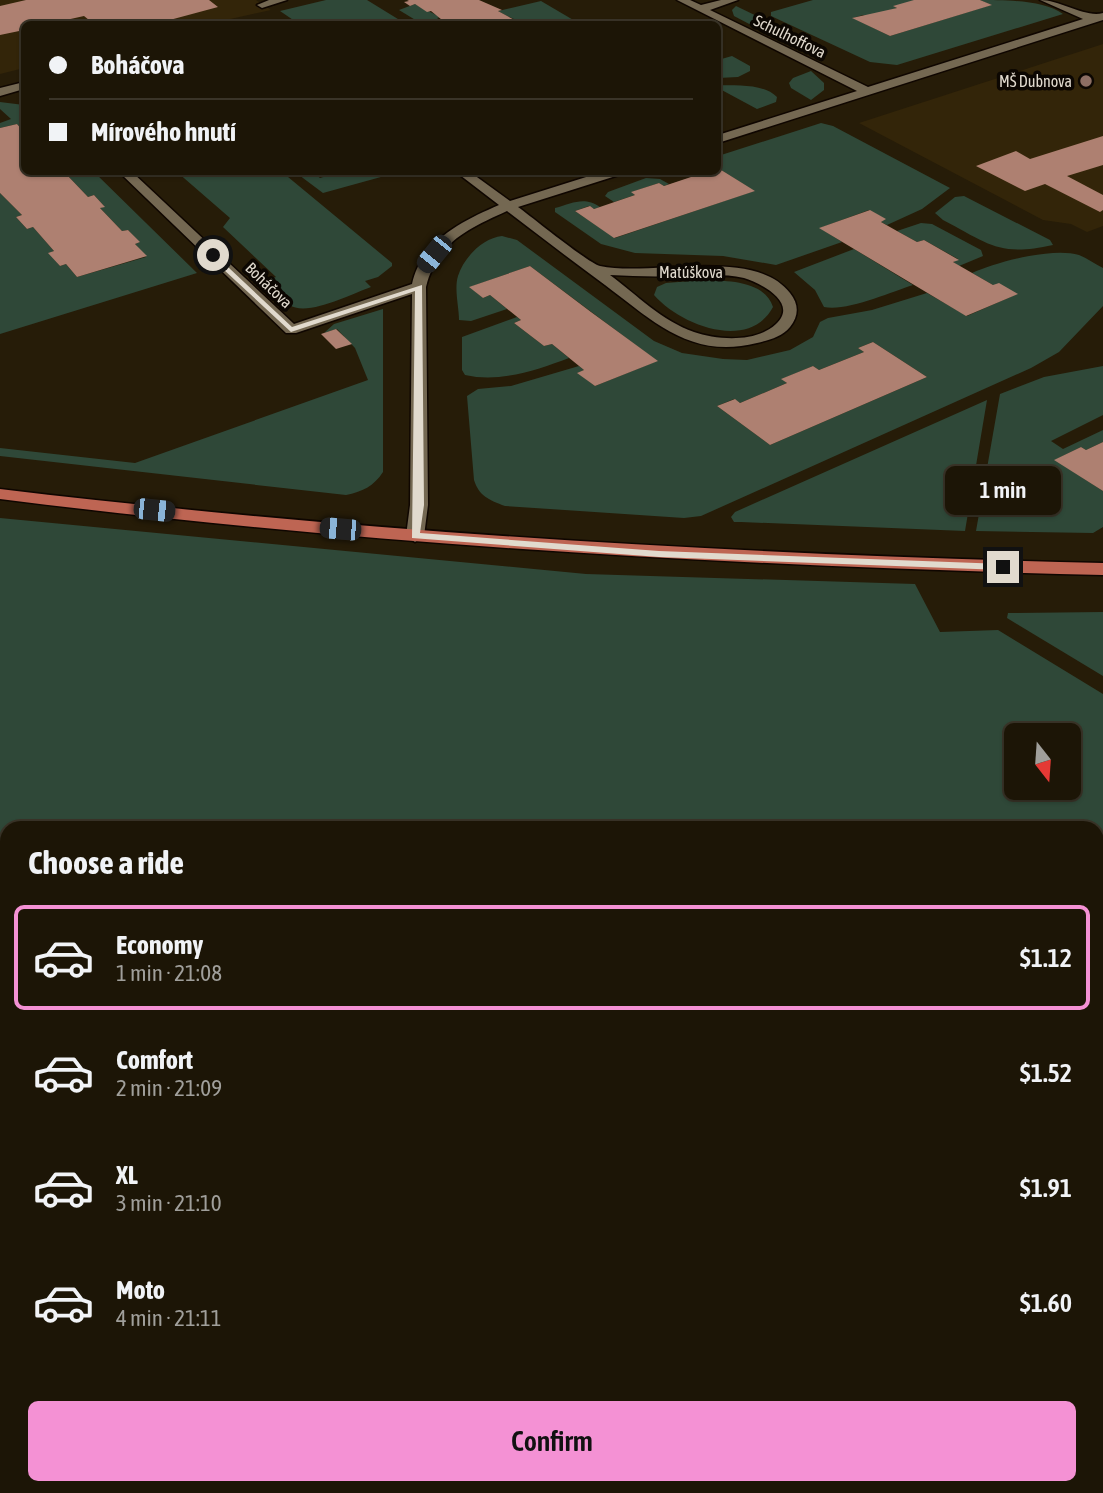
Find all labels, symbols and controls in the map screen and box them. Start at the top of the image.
street label: Schulhoffova [751,11,829,61]
text: Boháčova [91,50,184,80]
place label: MŠ Dubnova [999,72,1072,90]
marker: MŠ Dubnova [1078,73,1094,89]
text: Mírového hnutí [91,117,236,147]
car [413,231,456,277]
route start [197,239,229,271]
street label: Boháčova [242,259,296,311]
street label: Matúškova [659,263,723,281]
callout: 1 min [945,466,1061,514]
text: 1 min [980,477,1026,503]
car [133,497,176,523]
car [319,517,362,541]
route end [987,551,1019,583]
north arrow [1004,723,1082,800]
map controls [1004,723,1081,800]
text: Choose a ride [28,844,184,881]
icon: car [32,926,95,989]
text: Economy [116,930,203,960]
text: $1.12 [1020,943,1072,973]
text: 1 min · 21:08 [116,960,222,986]
icon: car [32,1041,95,1104]
text: Comfort [116,1045,193,1075]
text: $1.52 [1020,1058,1072,1088]
text: 2 min · 21:09 [116,1075,222,1101]
icon: car [32,1156,95,1219]
text: XL [116,1160,138,1190]
text: $1.91 [1020,1173,1072,1203]
text: 3 min · 21:10 [116,1190,222,1216]
icon: car [32,1271,95,1334]
text: Moto [116,1275,165,1305]
text: $1.60 [1020,1288,1072,1318]
text: 4 min · 21:11 [116,1305,222,1331]
button: Confirm [28,1401,1076,1481]

